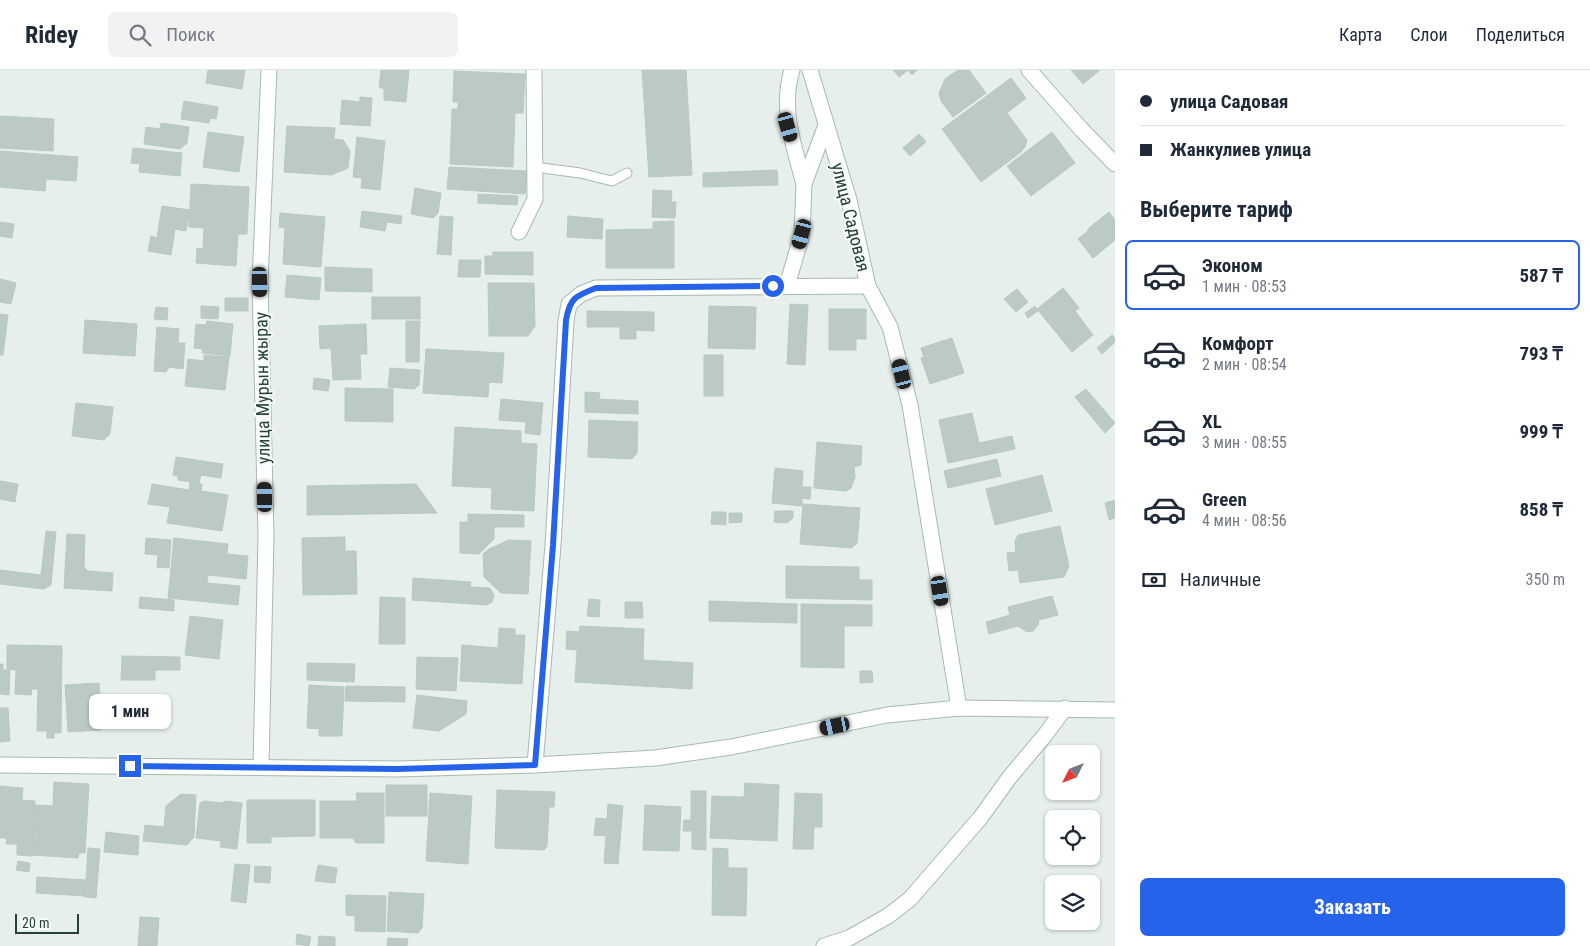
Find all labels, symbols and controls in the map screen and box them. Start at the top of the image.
search box [108,12,458,57]
text: Ridey [25,21,78,49]
icon: search [126,21,154,49]
text: Поиск [166,23,215,46]
text: Карта [1339,24,1382,45]
text: Слои [1410,24,1448,45]
text: Поделиться [1476,24,1565,45]
text: улица Садовая [1170,90,1288,113]
car [776,111,799,143]
text: Жанкулиев улица [1170,138,1311,161]
street label: улица Садовая [827,160,875,274]
text: Выберите тариф [1140,197,1293,222]
car [790,218,813,250]
icon: car [1142,253,1187,298]
text: Эконом [1202,254,1263,277]
text: 587 ₸ [1519,264,1563,287]
car [252,267,267,297]
route start [762,275,784,297]
text: 1 мин · 08:53 [1202,277,1287,296]
street label: улица Мурын жырау [250,311,274,464]
icon: car [1142,331,1187,376]
text: Комфорт [1202,332,1274,355]
text: 793 ₸ [1519,342,1563,365]
text: 2 мин · 08:54 [1202,355,1287,374]
car [891,358,912,390]
icon: car [1142,409,1187,454]
text: XL [1202,410,1222,433]
text: 999 ₸ [1519,420,1563,443]
text: 3 мин · 08:55 [1202,433,1287,452]
car [257,482,272,512]
icon: car [1142,487,1187,532]
text: Green [1202,488,1247,511]
text: 858 ₸ [1519,498,1563,521]
text: 4 мин · 08:56 [1202,511,1287,530]
icon: cash [1140,566,1168,594]
text: Наличные [1180,568,1261,591]
text: 350 m [1526,570,1565,589]
car [930,575,949,607]
callout: 1 мин [89,694,171,728]
text: 1 мин [111,702,149,721]
car [818,716,851,736]
north arrow [1045,745,1100,800]
map controls [1045,745,1100,930]
route end [119,755,141,777]
button: locate [1045,810,1100,865]
button: layers [1045,875,1100,930]
button: Заказать [1140,878,1565,936]
scale bar [15,911,79,934]
text: 20 m [22,915,50,931]

